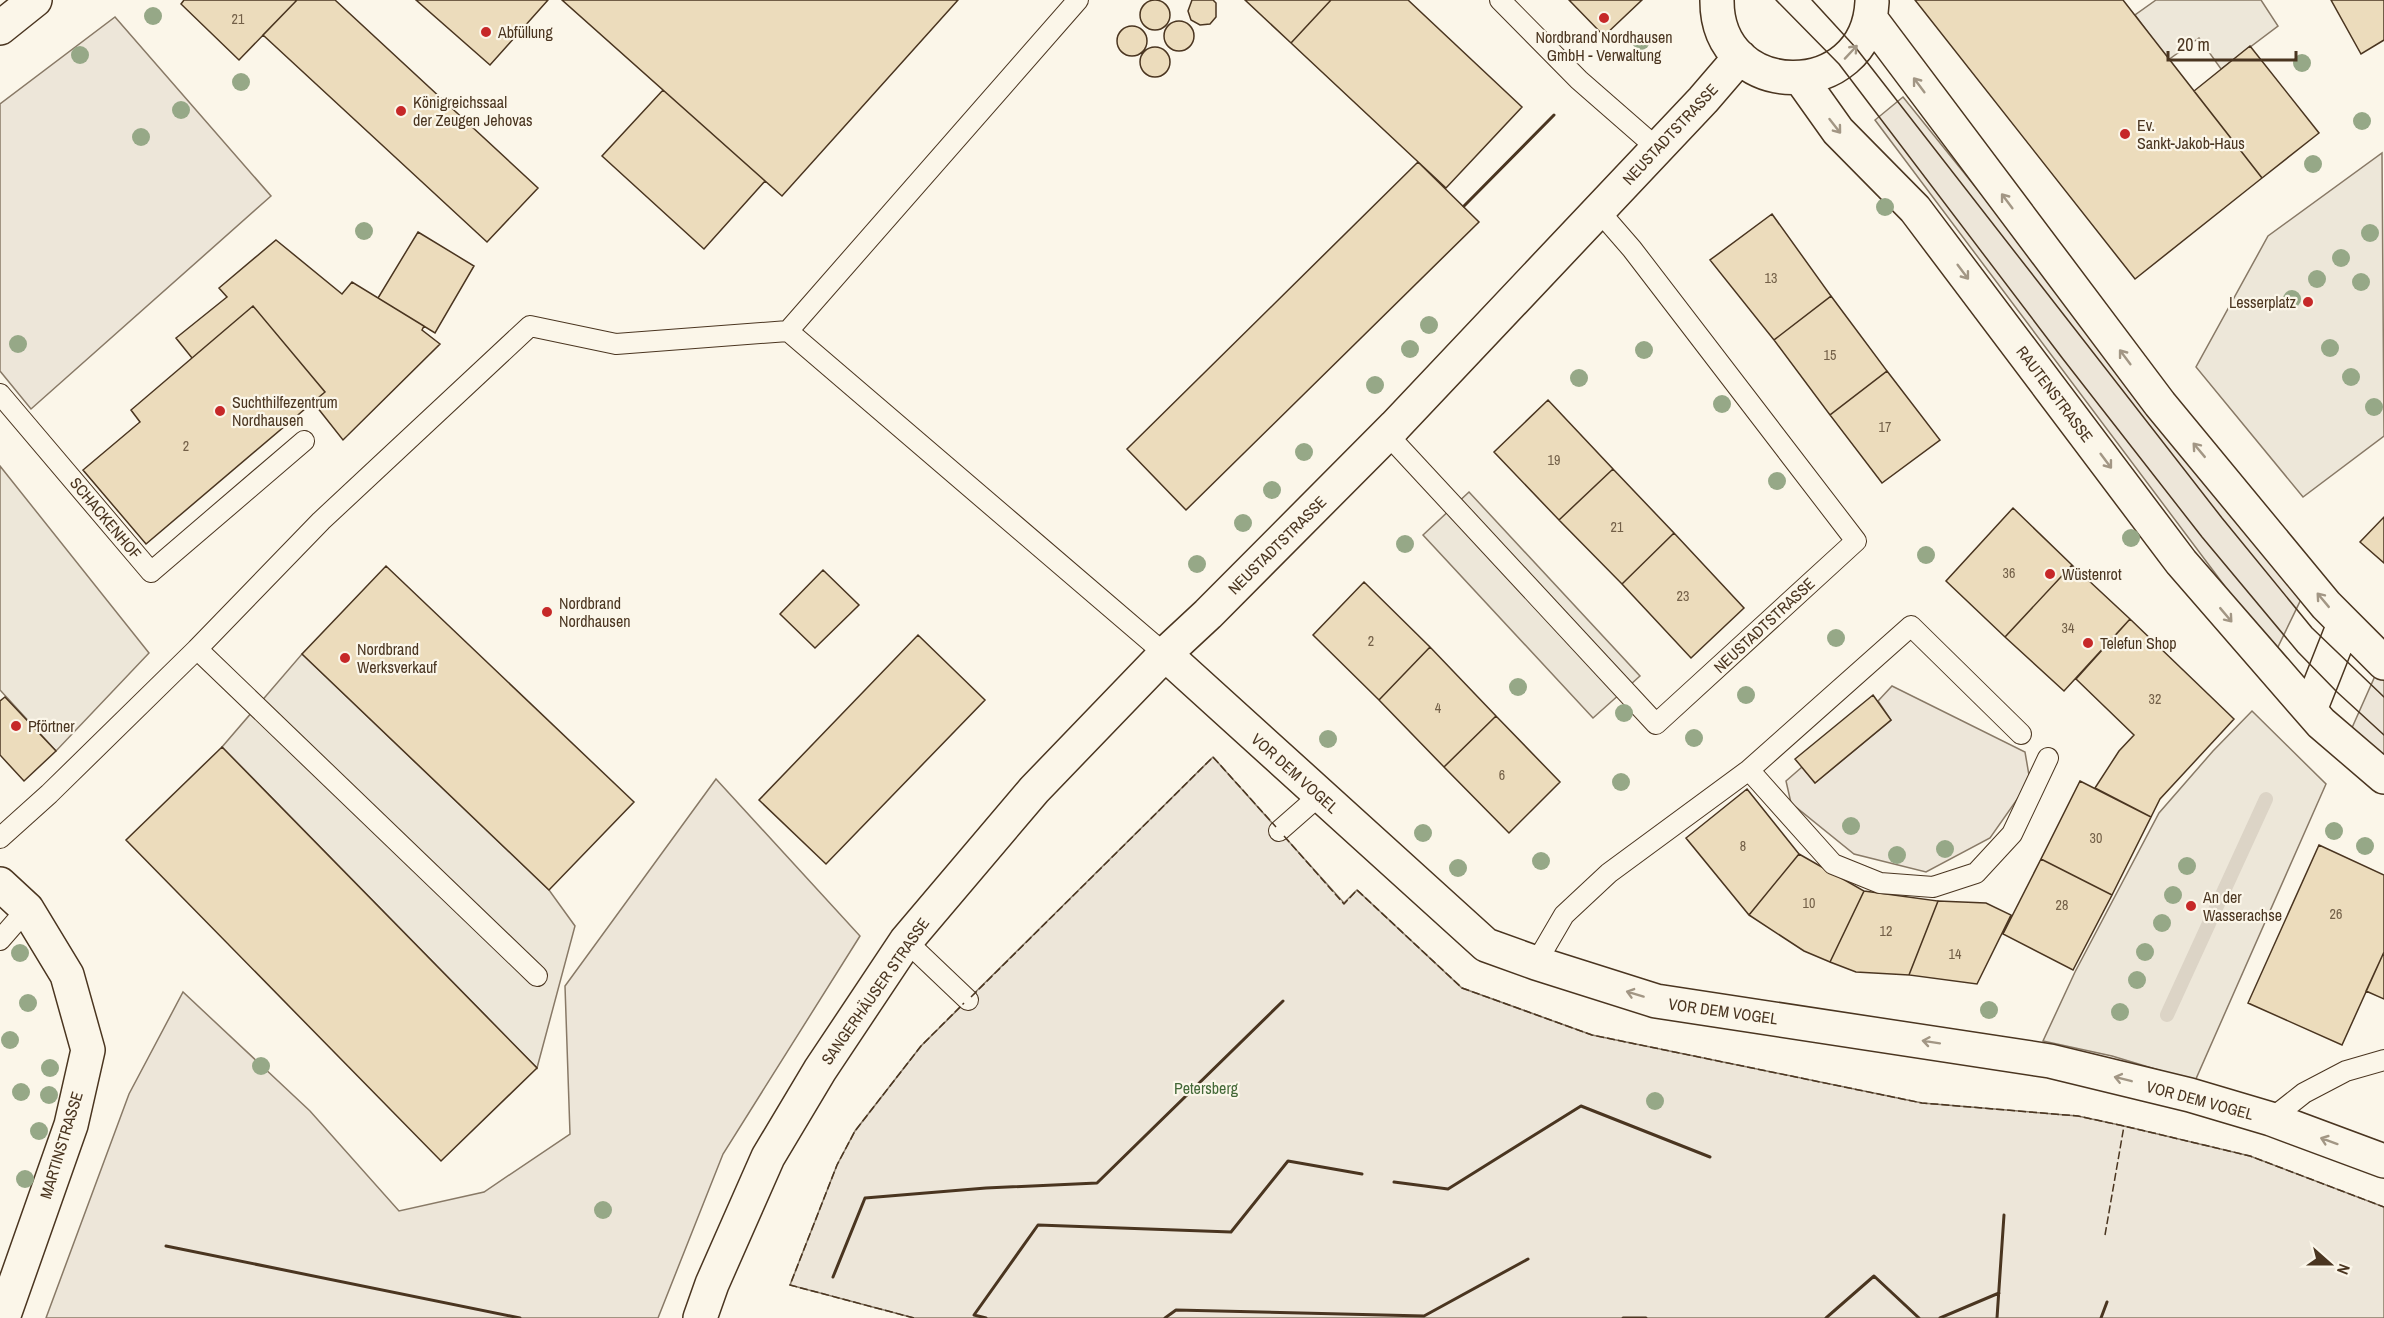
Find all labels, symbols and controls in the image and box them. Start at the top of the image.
house number: 21 [232,10,245,28]
marker: Nordbrand Nordhausen GmbH - Verwaltung [1597,11,1611,25]
place label: Abfüllung [497,21,553,43]
scale bar [2168,24,2296,62]
marker: Abfüllung [479,25,493,39]
place label: Nordbrand Nordhausen GmbH - Verwaltung [1535,26,1673,66]
text: 20 m [2177,32,2210,57]
one-way arrow [1843,45,1858,60]
one-way arrow [1913,78,1926,94]
street label: NEUSTADTSTRASSE [1617,79,1723,189]
place label: Königreichssaal der Zeugen Jehovas [413,91,533,131]
marker: Königreichssaal der Zeugen Jehovas [394,104,408,118]
place label: Ev. Sankt-Jakob-Haus [2137,114,2245,154]
one-way arrow [1828,118,1841,134]
marker: Ev. Sankt-Jakob-Haus [2118,127,2132,141]
one-way arrow [2001,194,2013,210]
one-way arrow [1957,264,1969,280]
house number: 13 [1765,269,1777,287]
place label: Lesserplatz [2229,291,2296,313]
marker: Lesserplatz [2301,295,2315,309]
street label: RAUTENSTRASSE [2012,341,2098,447]
house number: 15 [1824,346,1836,364]
one-way arrow [2118,349,2131,365]
place label: Suchthilfezentrum Nordhausen [232,391,338,431]
marker: Suchthilfezentrum Nordhausen [213,404,227,418]
house number: 17 [1879,418,1891,436]
house number: 2 [183,437,189,455]
one-way arrow [2192,443,2206,458]
house number: 19 [1548,451,1560,469]
one-way arrow [2100,453,2112,469]
street label: SCHACKENHOF [65,472,147,564]
street label: NEUSTADTSTRASSE [1223,491,1331,599]
house number: 21 [1611,518,1624,536]
place label: Wüstenrot [2062,563,2122,585]
house number: 36 [2003,564,2015,582]
marker: Wüstenrot [2043,567,2057,581]
street label: NEUSTADTSTRASSE [1709,572,1819,678]
house number: 23 [1677,587,1689,605]
place label: Nordbrand Nordhausen [559,592,630,632]
one-way arrow [2316,592,2329,608]
marker: Nordbrand Nordhausen [540,605,554,619]
one-way arrow [2220,607,2233,623]
house number: 34 [2062,619,2075,637]
house number: 2 [1368,632,1374,650]
place label: Telefun Shop [2100,632,2177,654]
marker: Telefun Shop [2081,636,2095,650]
place label: Nordbrand Werksverkauf [357,638,437,678]
marker: Nordbrand Werksverkauf [338,651,352,665]
house number: 32 [2149,690,2161,708]
house number: 4 [1435,699,1442,717]
place label: Pförtner [28,715,75,737]
marker: Pförtner [9,719,23,733]
street label: VOR DEM VOGEL [1247,728,1344,818]
house number: 6 [1499,766,1505,784]
house number: 30 [2090,829,2102,847]
house number: 8 [1740,837,1746,855]
place label: An der Wasserachse [2202,886,2282,926]
house number: 10 [1803,894,1815,912]
house number: 28 [2056,896,2068,914]
marker: An der Wasserachse [2184,899,2198,913]
house number: 26 [2330,905,2342,923]
street label: SANGERHÄUSER STRASSE [816,913,934,1069]
house number: 12 [1880,922,1892,940]
house number: 14 [1949,945,1962,963]
one-way arrow [1626,988,1645,999]
street label: VOR DEM VOGEL [1667,992,1780,1030]
one-way arrow [1922,1037,1942,1048]
one-way arrow [2113,1072,2132,1084]
street label: VOR DEM VOGEL [2144,1075,2257,1125]
park label: Petersberg [1174,1077,1239,1099]
street label: MARTINSTRASSE [34,1089,88,1201]
one-way arrow [2320,1135,2339,1146]
north arrow [2300,1234,2360,1294]
text: N [2332,1261,2356,1278]

